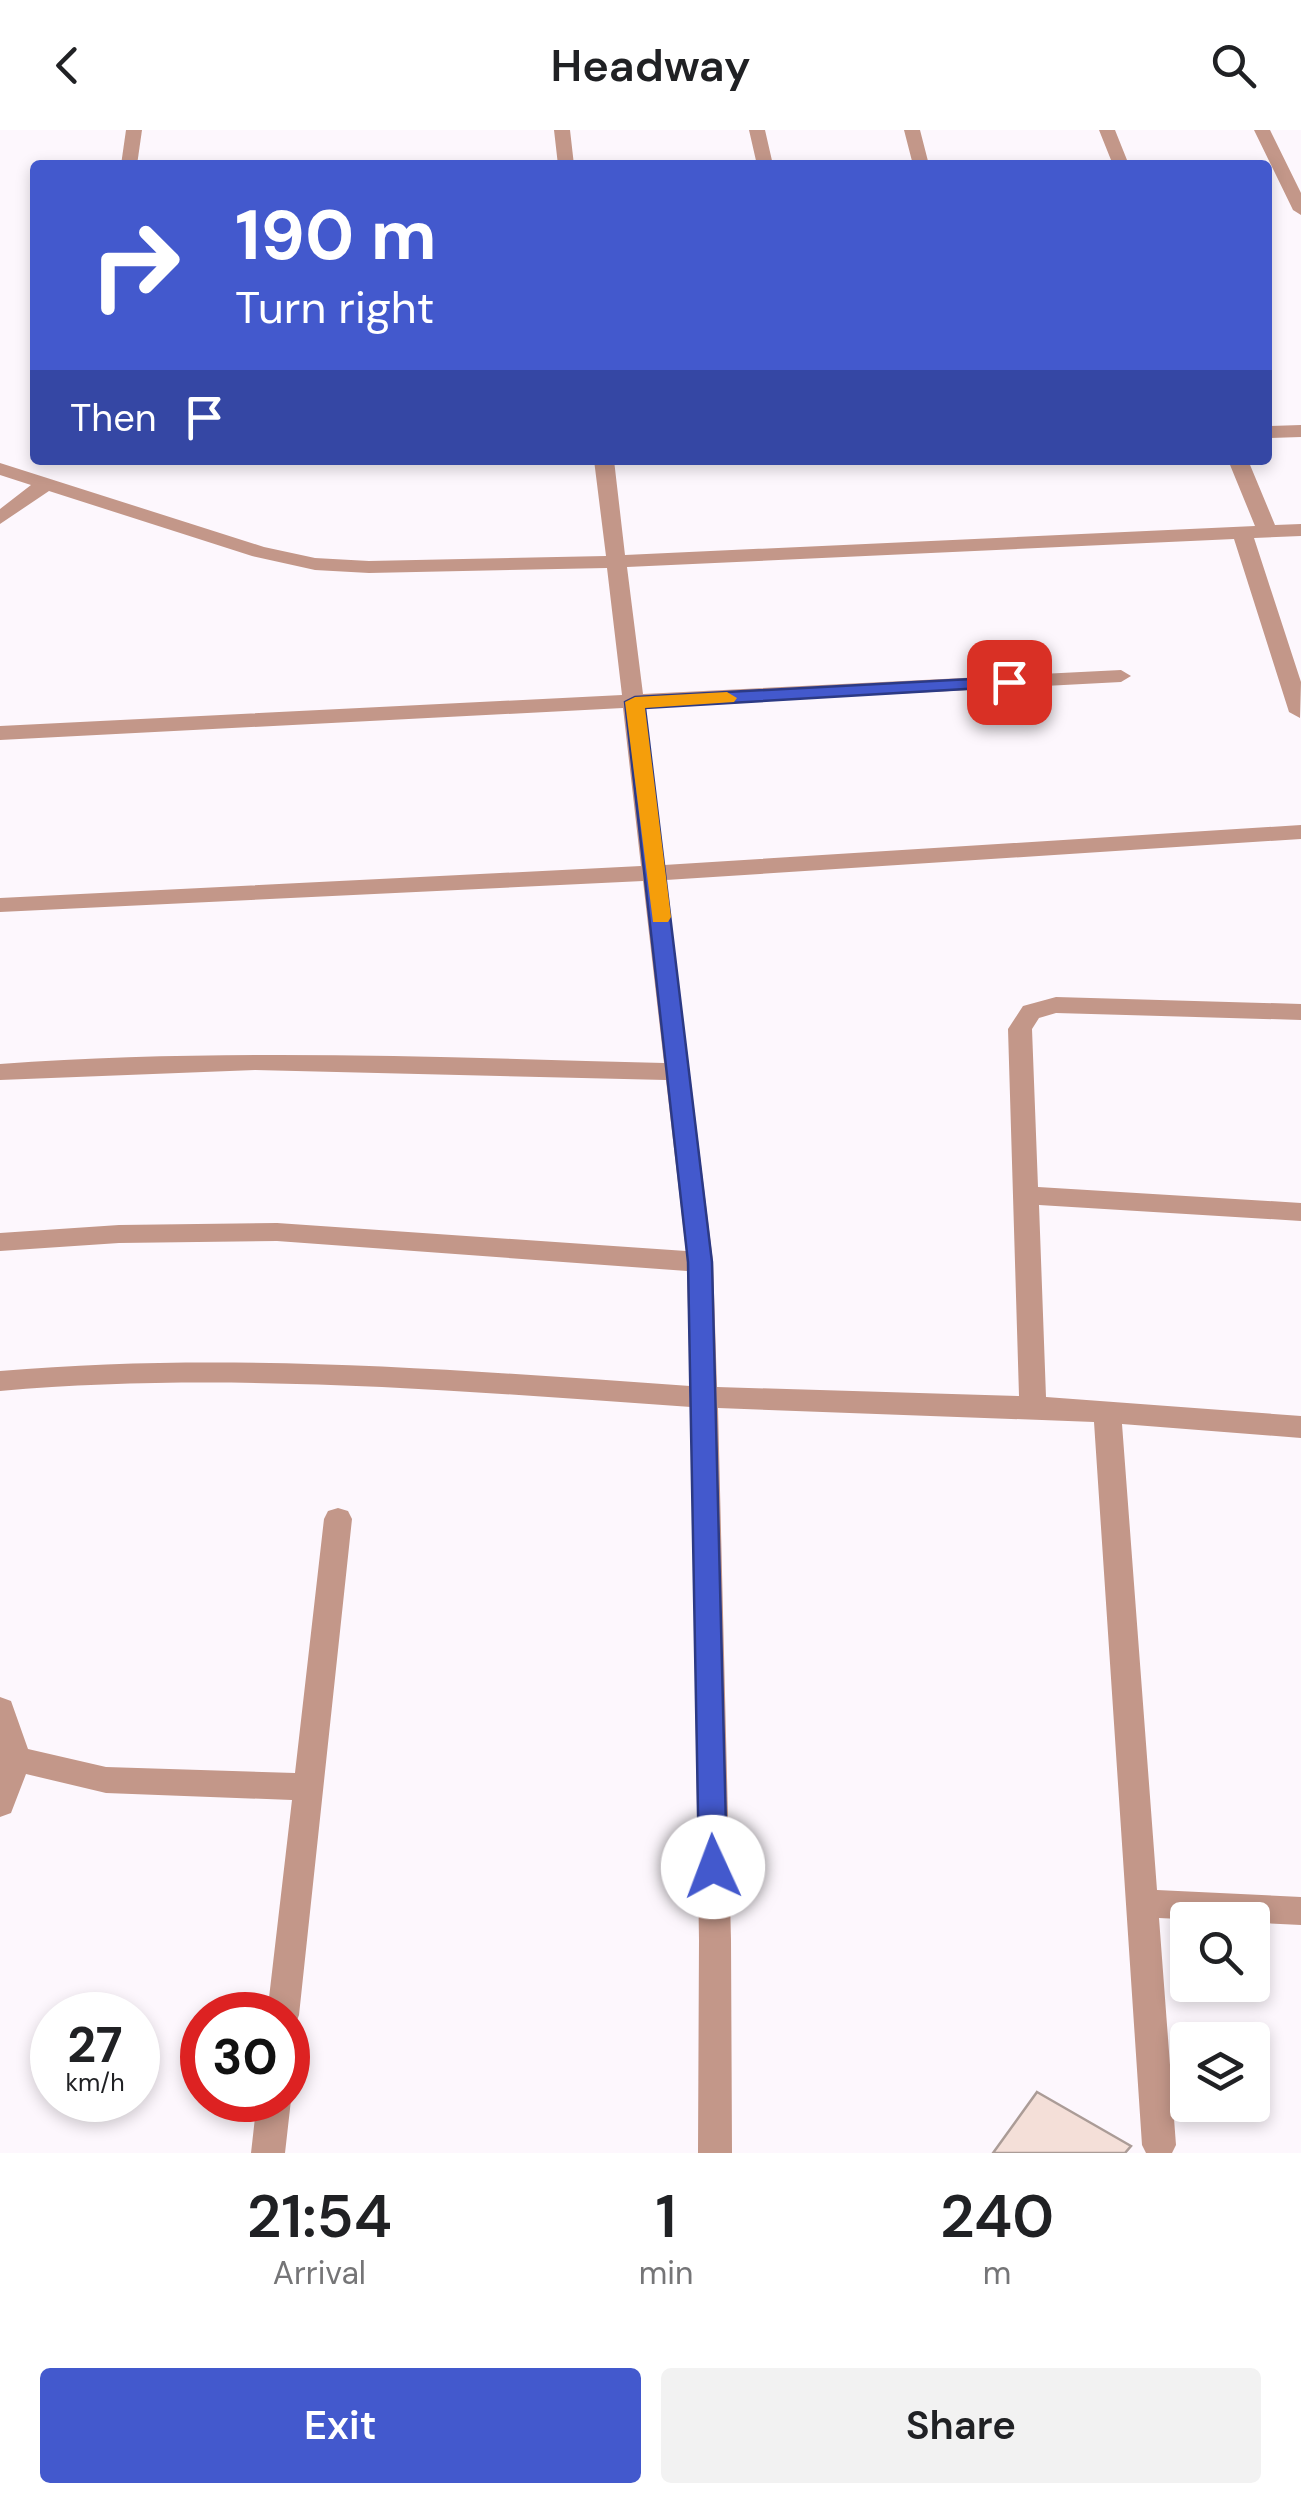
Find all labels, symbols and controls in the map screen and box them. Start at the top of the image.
text: Headway [551,36,750,95]
icon: back [40,38,95,93]
icon: search [1206,38,1261,93]
text: 190 m [235,190,437,281]
icon: right [70,200,200,330]
text: Turn right [235,278,434,337]
icon: arrive [177,390,232,445]
text: Then [70,393,157,443]
pin [967,640,1052,725]
icon: arrive [982,655,1037,710]
position arrow [661,1815,765,1919]
map controls [1170,1902,1270,2122]
button: search [1170,1902,1270,2002]
speed limit sign: 30 [180,1992,310,2122]
text: 27 [67,2012,123,2078]
button: layers [1170,2022,1270,2122]
text: km/h [65,2066,125,2099]
text: 21:54 [247,2177,392,2256]
text: 1 [656,2177,676,2256]
text: 240 [940,2177,1054,2256]
text: Arrival [273,2252,366,2294]
text: min [639,2252,693,2294]
text: m [983,2252,1011,2294]
button: Exit [40,2368,641,2483]
button: Share [661,2368,1261,2483]

